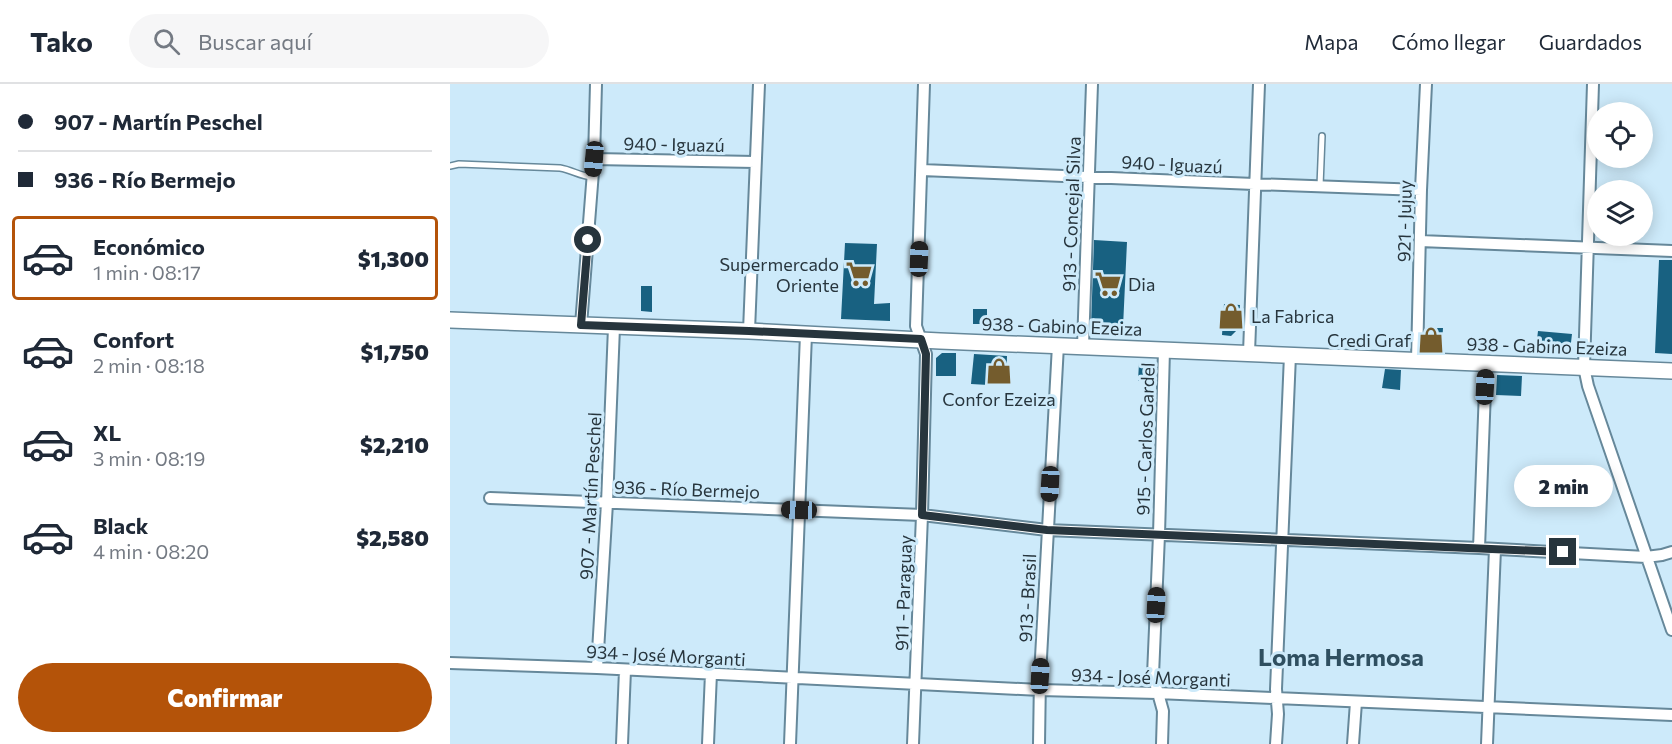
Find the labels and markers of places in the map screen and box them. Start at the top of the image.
place label: Supermercado Oriente [720,253,839,296]
supermarket icon: Supermercado Oriente [844,259,874,289]
supermarket icon: Dia [1093,269,1123,299]
place label: Dia [1128,273,1155,295]
shop icon: La Fabrica [1216,301,1246,331]
place label: La Fabrica [1251,305,1334,327]
shop icon: Credi Graf [1416,325,1446,355]
place label: Credi Graf [1327,329,1412,351]
shop icon: Confor Ezeiza [984,356,1014,386]
place label: Confor Ezeiza [942,388,1056,410]

